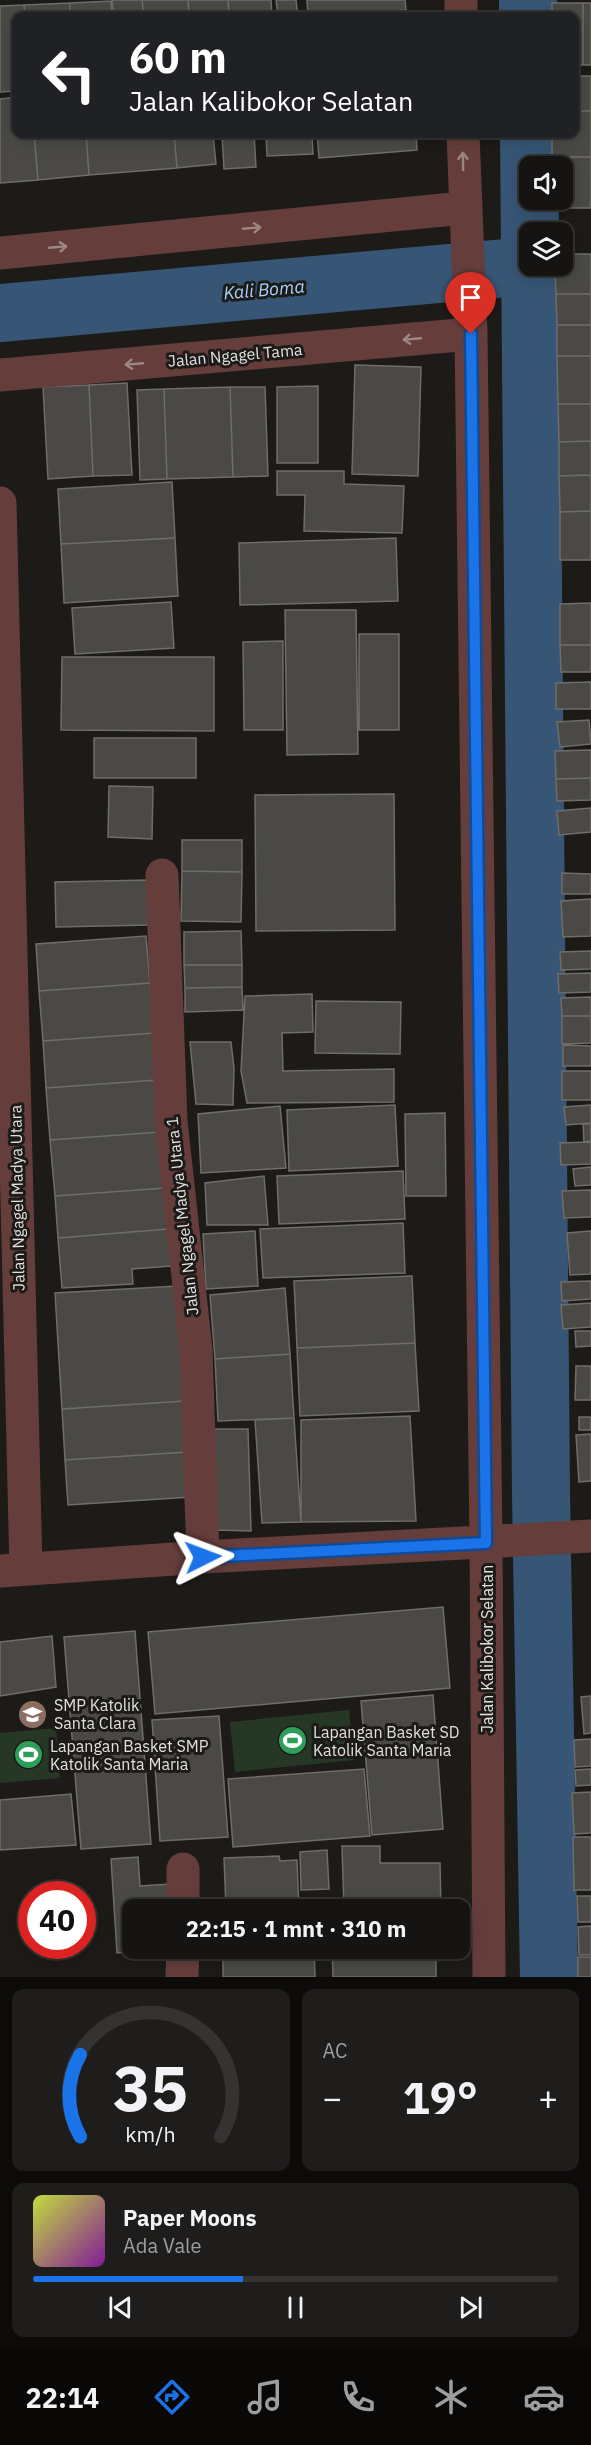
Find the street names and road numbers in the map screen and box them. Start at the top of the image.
street label: Jalan Ngagel Tama [167,339,304,371]
street label: Jalan Ngagel Madya Utara [5,1104,29,1291]
street label: Jalan Ngagel Madya Utara 1 [162,1116,202,1316]
street label: Jalan Kalibokor Selatan [477,1565,497,1733]

